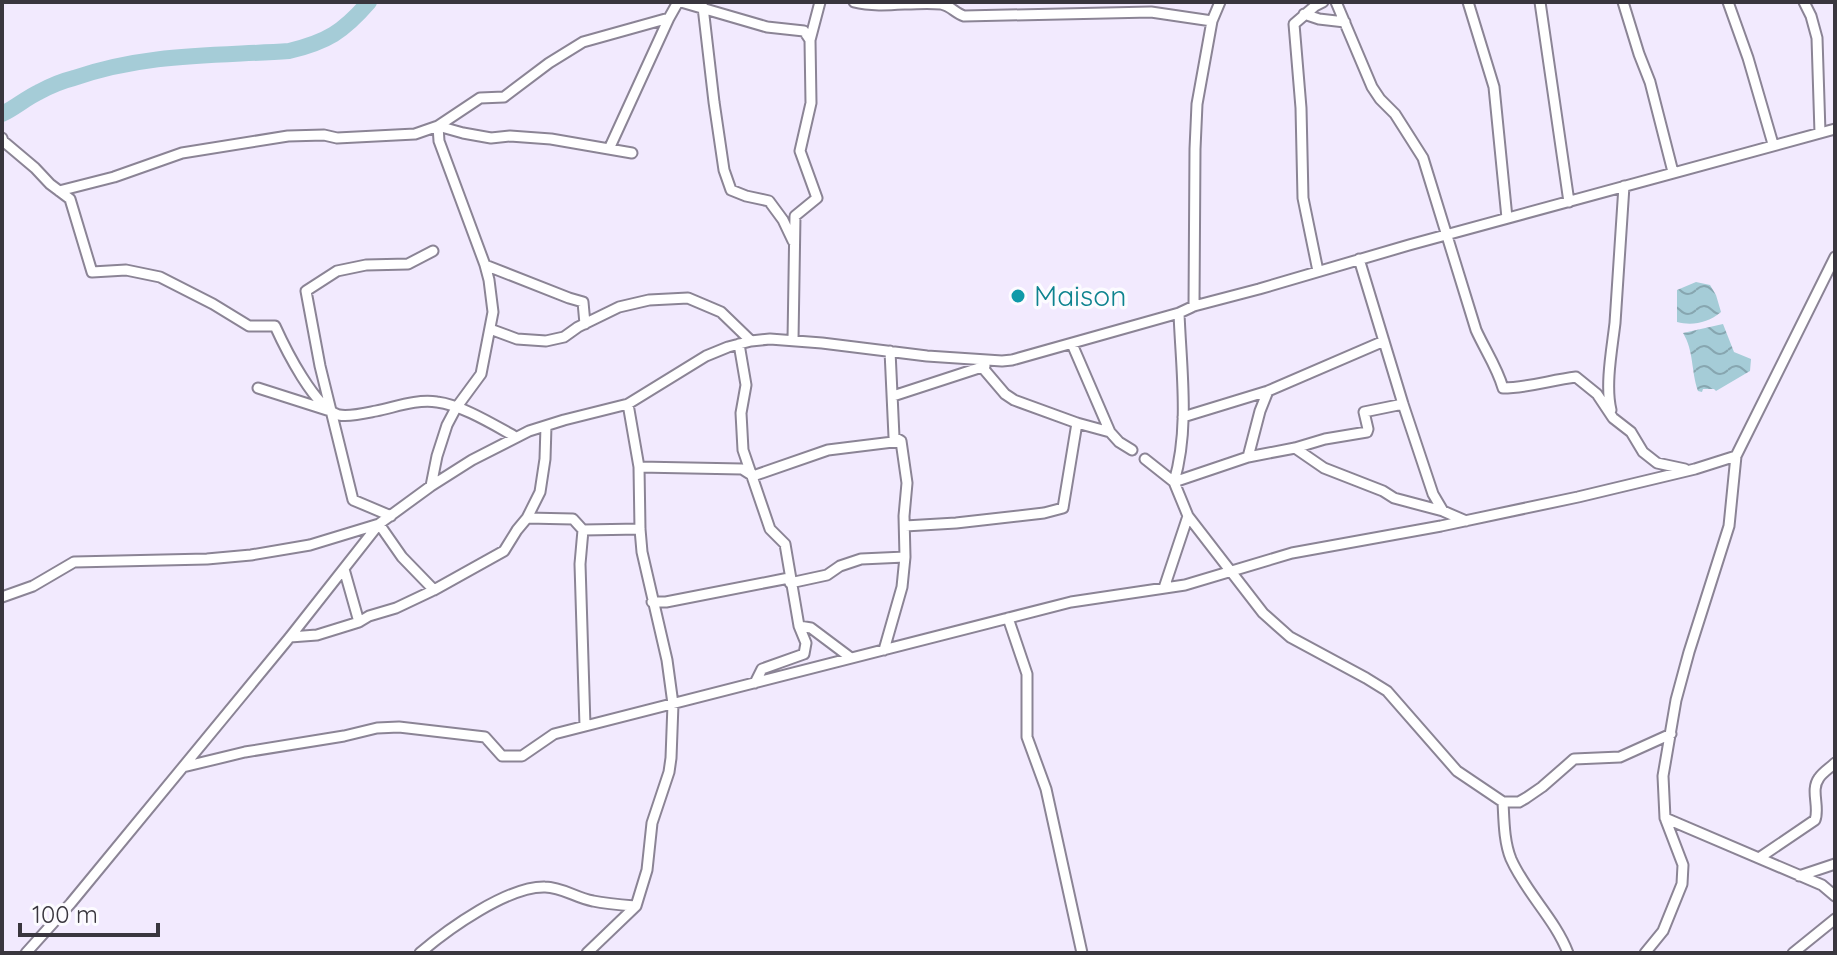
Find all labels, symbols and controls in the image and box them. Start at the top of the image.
place label: Maison [1034,278,1126,313]
marker: Maison [1009,287,1027,305]
scale bar [20,887,158,937]
text: 100 m [32,899,98,929]

